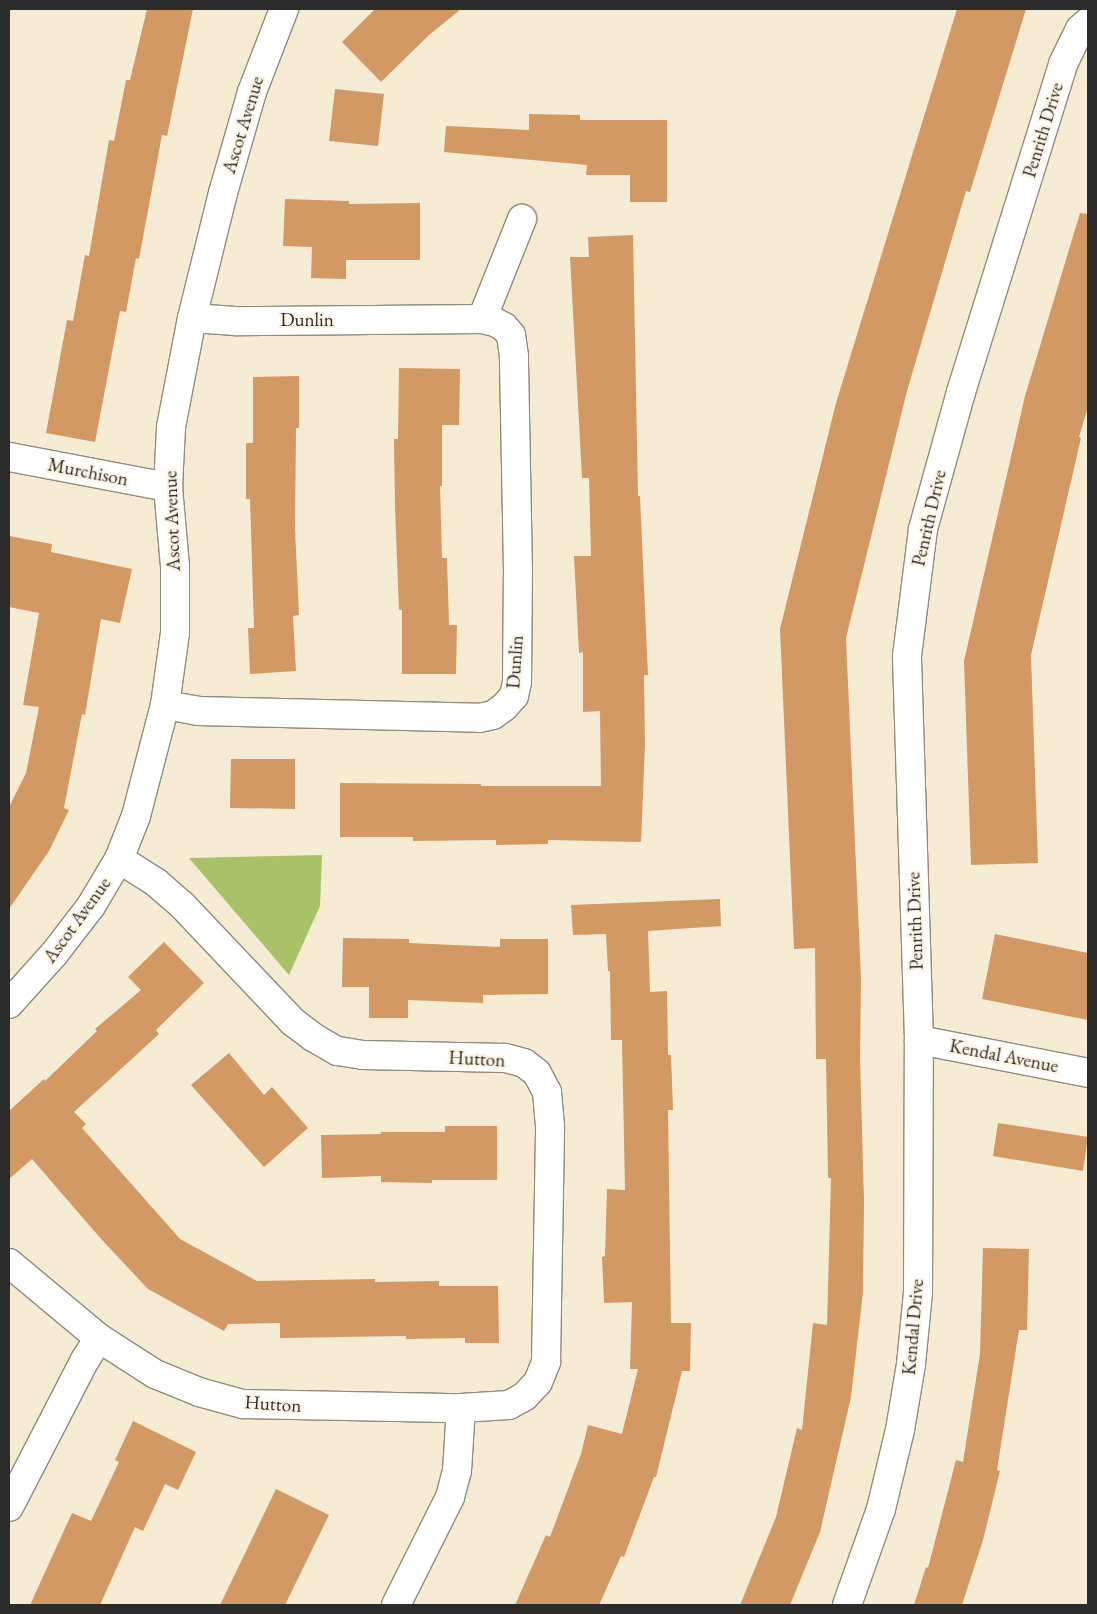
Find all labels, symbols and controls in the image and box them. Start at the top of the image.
street label: Ascot Avenue [217,74,269,176]
street label: Penrith Drive [1018,80,1068,180]
street label: Dunlin [280,309,334,331]
street label: Murchison [46,453,130,491]
street label: Penrith Drive [907,468,951,568]
street label: Ascot Avenue [159,470,185,572]
street label: Dunlin [502,634,528,690]
street label: Penrith Drive [902,872,928,970]
street label: Ascot Avenue [38,873,116,967]
street label: Kendal Avenue [948,1034,1060,1078]
street label: Hutton [448,1046,506,1072]
street label: Kendal Drive [897,1278,929,1376]
street label: Hutton [244,1391,302,1417]

